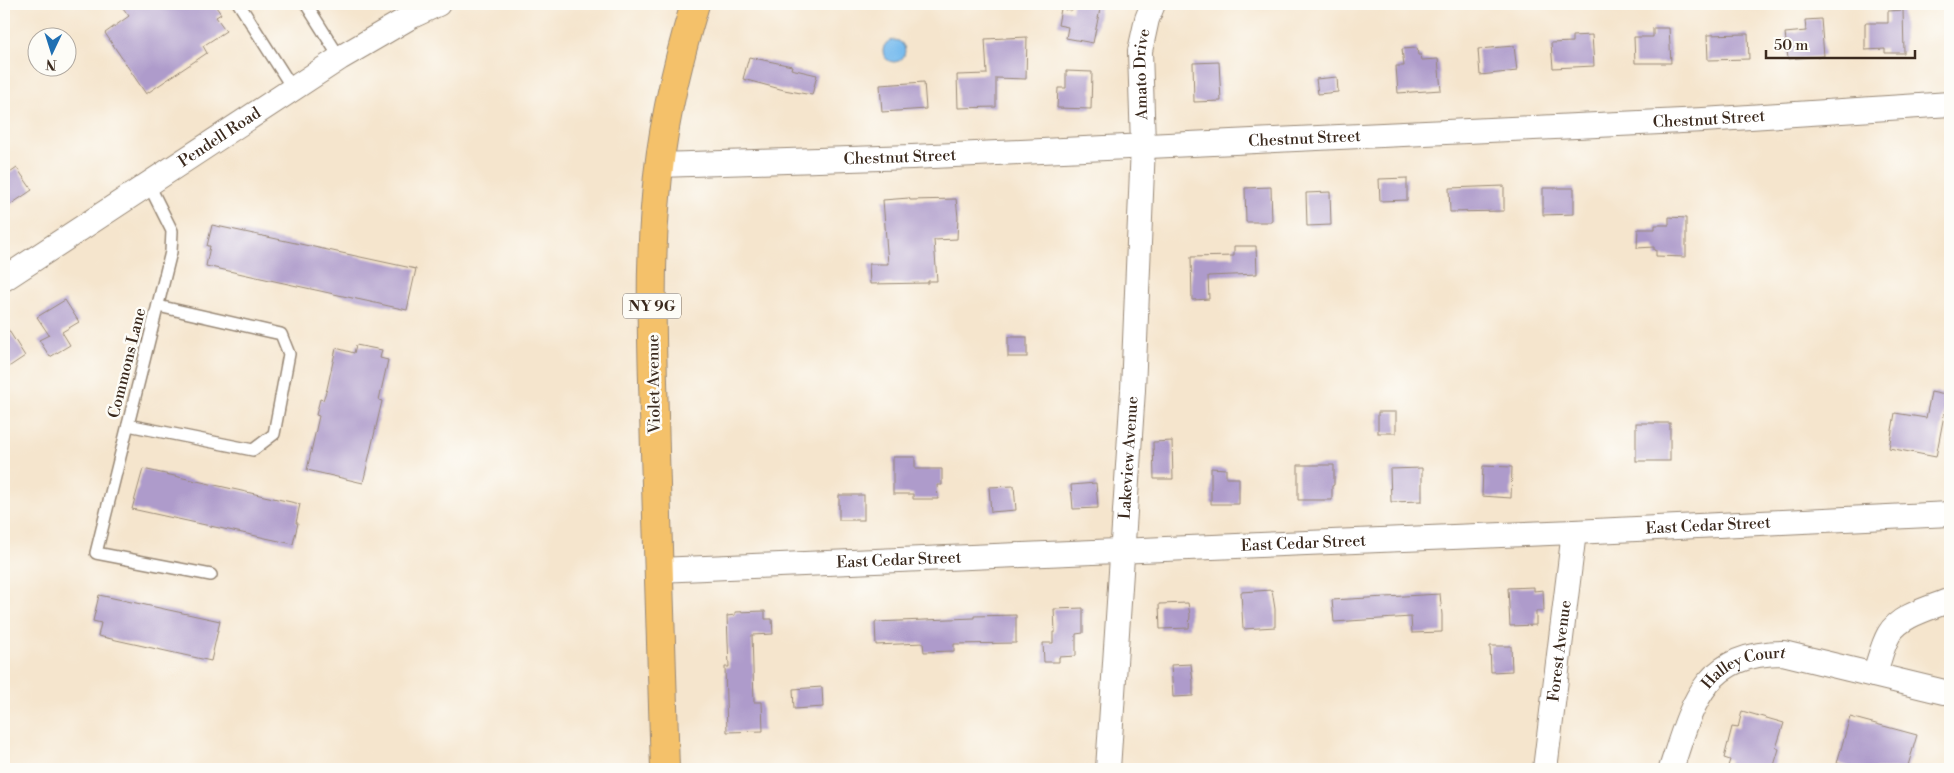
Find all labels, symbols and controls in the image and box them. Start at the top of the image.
street label: Amato Drive [1130,27,1155,121]
north arrow [28,28,78,78]
scale bar [1766,28,1915,60]
text: 50 m [1774,36,1808,55]
text: N [45,55,57,73]
street label: Pendell Road [175,103,265,172]
street label: Chestnut Street [1652,106,1766,132]
street label: Chestnut Street [1248,126,1361,151]
street label: Chestnut Street [843,145,957,169]
road number: NY 9G [623,294,681,318]
street label: Commons Lane [104,306,150,420]
street label: Violet Avenue [643,334,665,435]
street label: Lakeview Avenue [1114,395,1143,520]
street label: East Cedar Street [1645,513,1771,539]
street label: East Cedar Street [1240,531,1367,556]
street label: East Cedar Street [836,547,962,573]
street label: Forest Avenue [1543,599,1576,703]
street label: Halley Court [1697,643,1789,693]

